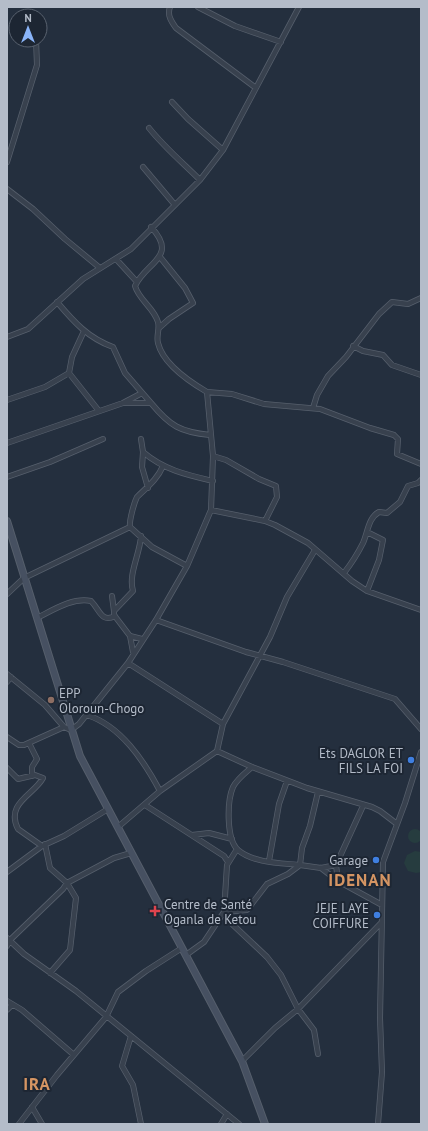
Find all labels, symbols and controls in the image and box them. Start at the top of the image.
north arrow [8,8,48,48]
text: N [24,11,32,25]
place label: EPP Oloroun-Chogo [59,685,144,717]
marker: EPP Oloroun-Chogo [46,695,56,705]
place label: Ets DAGLOR ET FILS LA FOI [319,745,403,777]
marker: Ets DAGLOR ET FILS LA FOI [406,755,416,765]
place label: Garage [329,852,368,869]
marker: Garage [371,855,381,865]
district label: IDENAN [328,869,392,891]
place label: Centre de Santé Oganla de Ketou [164,896,256,928]
place label: JEJE LAYE COIFFURE [313,900,369,932]
marker: Centre de Santé Oganla de Ketou [149,905,161,917]
marker: JEJE LAYE COIFFURE [372,910,382,920]
district label: IRA [23,1073,51,1095]

